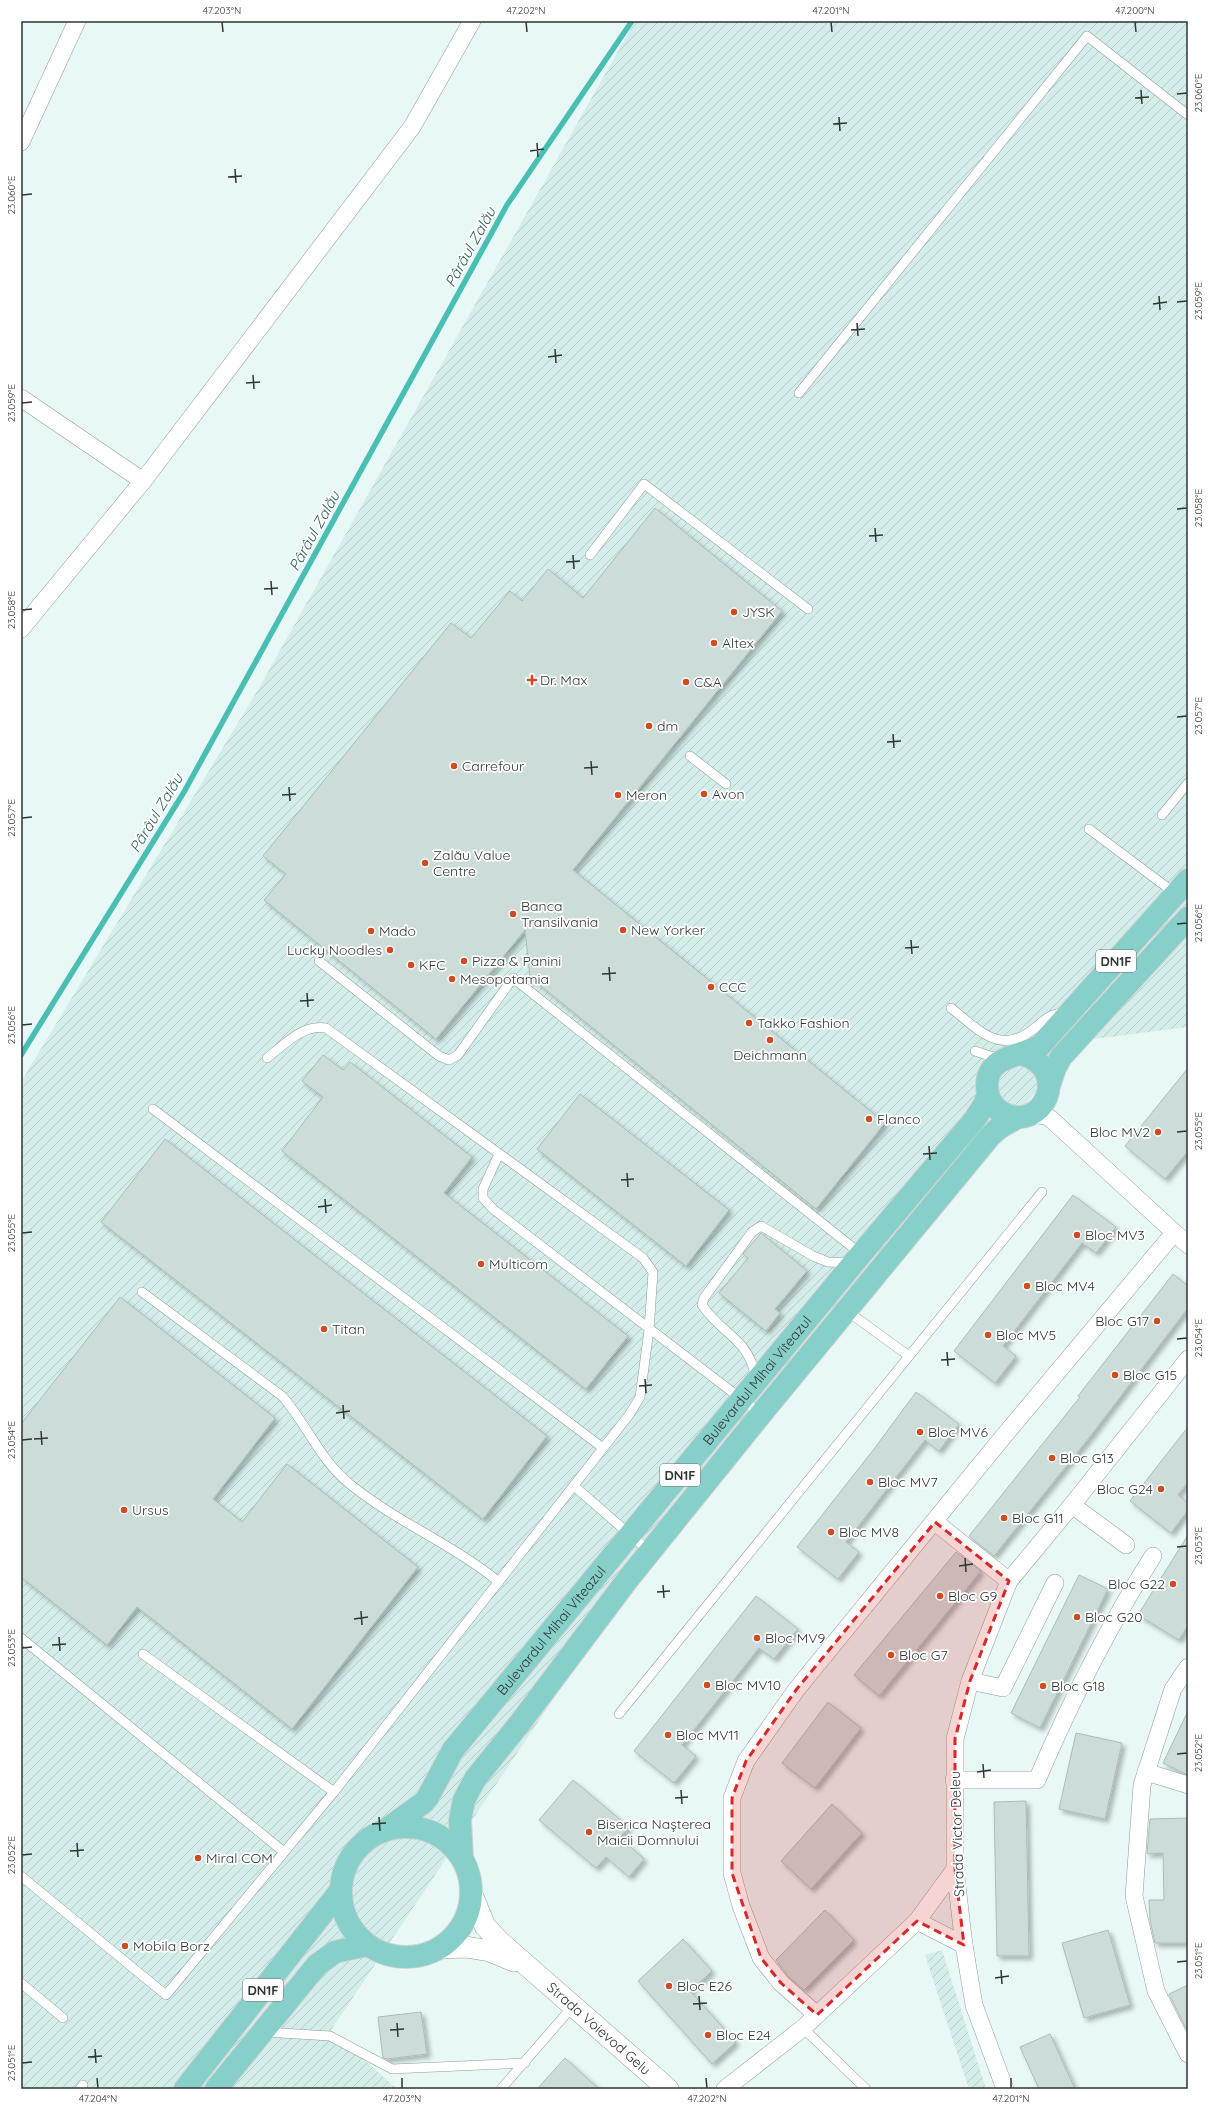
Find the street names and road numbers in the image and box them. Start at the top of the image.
road number: DN1F [1096,950,1136,972]
street label: Bulevardul Mihai Viteazul [699,1312,815,1449]
road number: DN1F [660,1464,700,1486]
street label: Bulevardul Mihai Viteazul [493,1562,610,1699]
street label: Strada Victor Deleu [946,1771,968,1897]
street label: Strada Voievod Gelu [543,1978,655,2079]
road number: DN1F [243,1979,283,2001]

